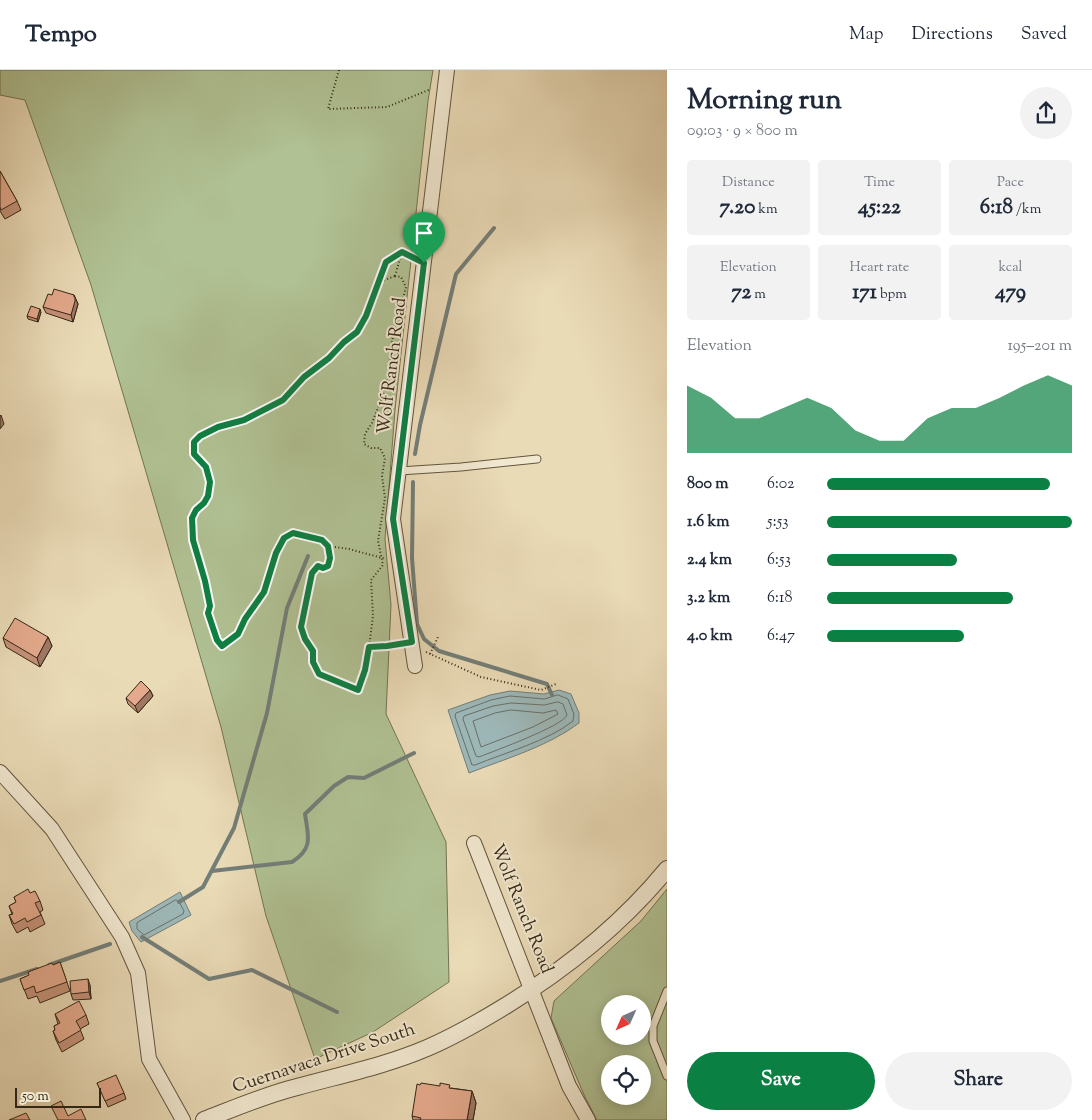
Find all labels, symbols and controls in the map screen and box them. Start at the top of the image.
text: Tempo [25,18,97,52]
text: Map [849,22,884,48]
text: Directions [912,22,993,48]
text: Saved [1021,22,1067,48]
text: Morning run [687,81,842,121]
button: share [1020,87,1072,139]
text: 09:03 · 9 × 800 m [687,120,798,143]
text: Distance [722,173,775,193]
text: Time [864,173,895,193]
text: Pace [997,173,1024,193]
text: 7.20 [720,193,755,223]
text: 45:22 [858,193,901,223]
text: 6:18 [980,193,1013,223]
text: km [755,200,778,220]
text: /km [1013,200,1041,220]
pin [403,212,445,263]
icon: arrive [410,219,438,247]
text: Elevation [720,258,777,278]
text: Heart rate [850,258,909,278]
text: kcal [998,258,1023,278]
text: 72 [731,278,751,308]
text: 171 [852,278,877,308]
text: 479 [995,278,1026,308]
text: m [751,285,766,305]
text: bpm [877,285,907,305]
street label: Wolf Ranch Road [372,296,414,436]
text: Elevation [687,335,752,358]
text: 195–201 m [1008,335,1072,358]
text: 800 m [687,473,729,496]
text: 6:02 [767,473,795,496]
text: 1.6 km [687,511,729,534]
text: 5:53 [767,511,789,534]
text: 2.4 km [687,549,732,572]
text: 6:53 [767,549,791,572]
text: 3.2 km [687,587,730,610]
text: 6:18 [767,587,792,610]
text: 4.0 km [687,625,733,648]
text: 6:47 [767,625,795,648]
street label: Wolf Ranch Road [483,840,559,978]
north arrow [601,995,651,1045]
map controls [601,995,651,1105]
street label: Cuernavaca Drive South [229,1017,419,1101]
button: Save [687,1052,875,1110]
button: Share [885,1052,1072,1110]
button: locate [601,1055,651,1105]
scale bar [15,1085,101,1108]
text: 50 m [22,1087,49,1107]

